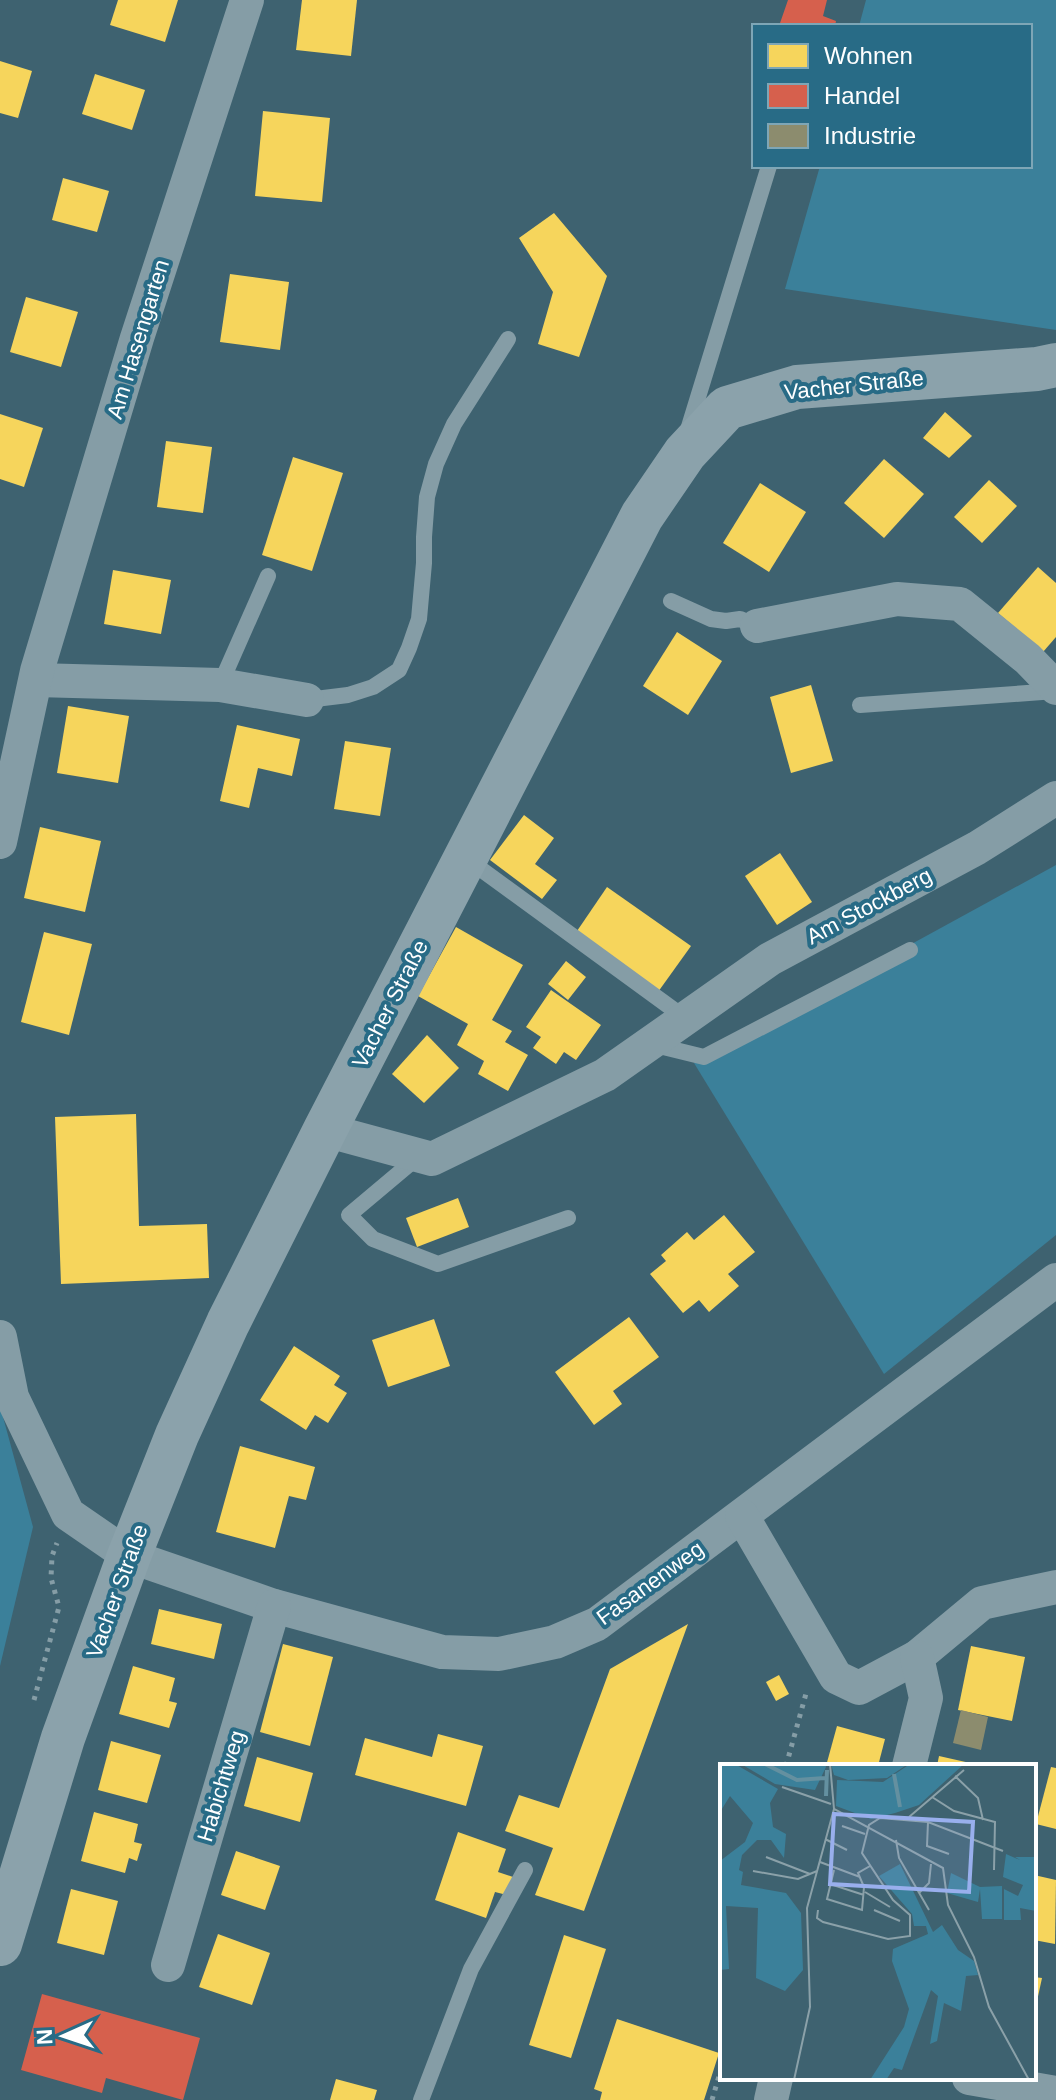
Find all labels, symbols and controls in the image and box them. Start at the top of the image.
legend [752,24,1032,168]
text: Wohnen [824,42,913,69]
text: Handel [824,82,900,109]
text: Industrie [824,122,916,149]
street label: Am Hasengarten [102,256,174,422]
street label: Vacher Straße [783,365,925,405]
street label: Am Stockberg [802,863,936,949]
street label: Vacher Straße [347,936,433,1072]
street label: Vacher Straße [81,1521,153,1661]
street label: Fasanenweg [592,1536,708,1630]
street label: Habichtweg [192,1727,250,1845]
inset map [720,1764,1036,2080]
north arrow [24,1996,104,2076]
text: N [32,2028,57,2046]

